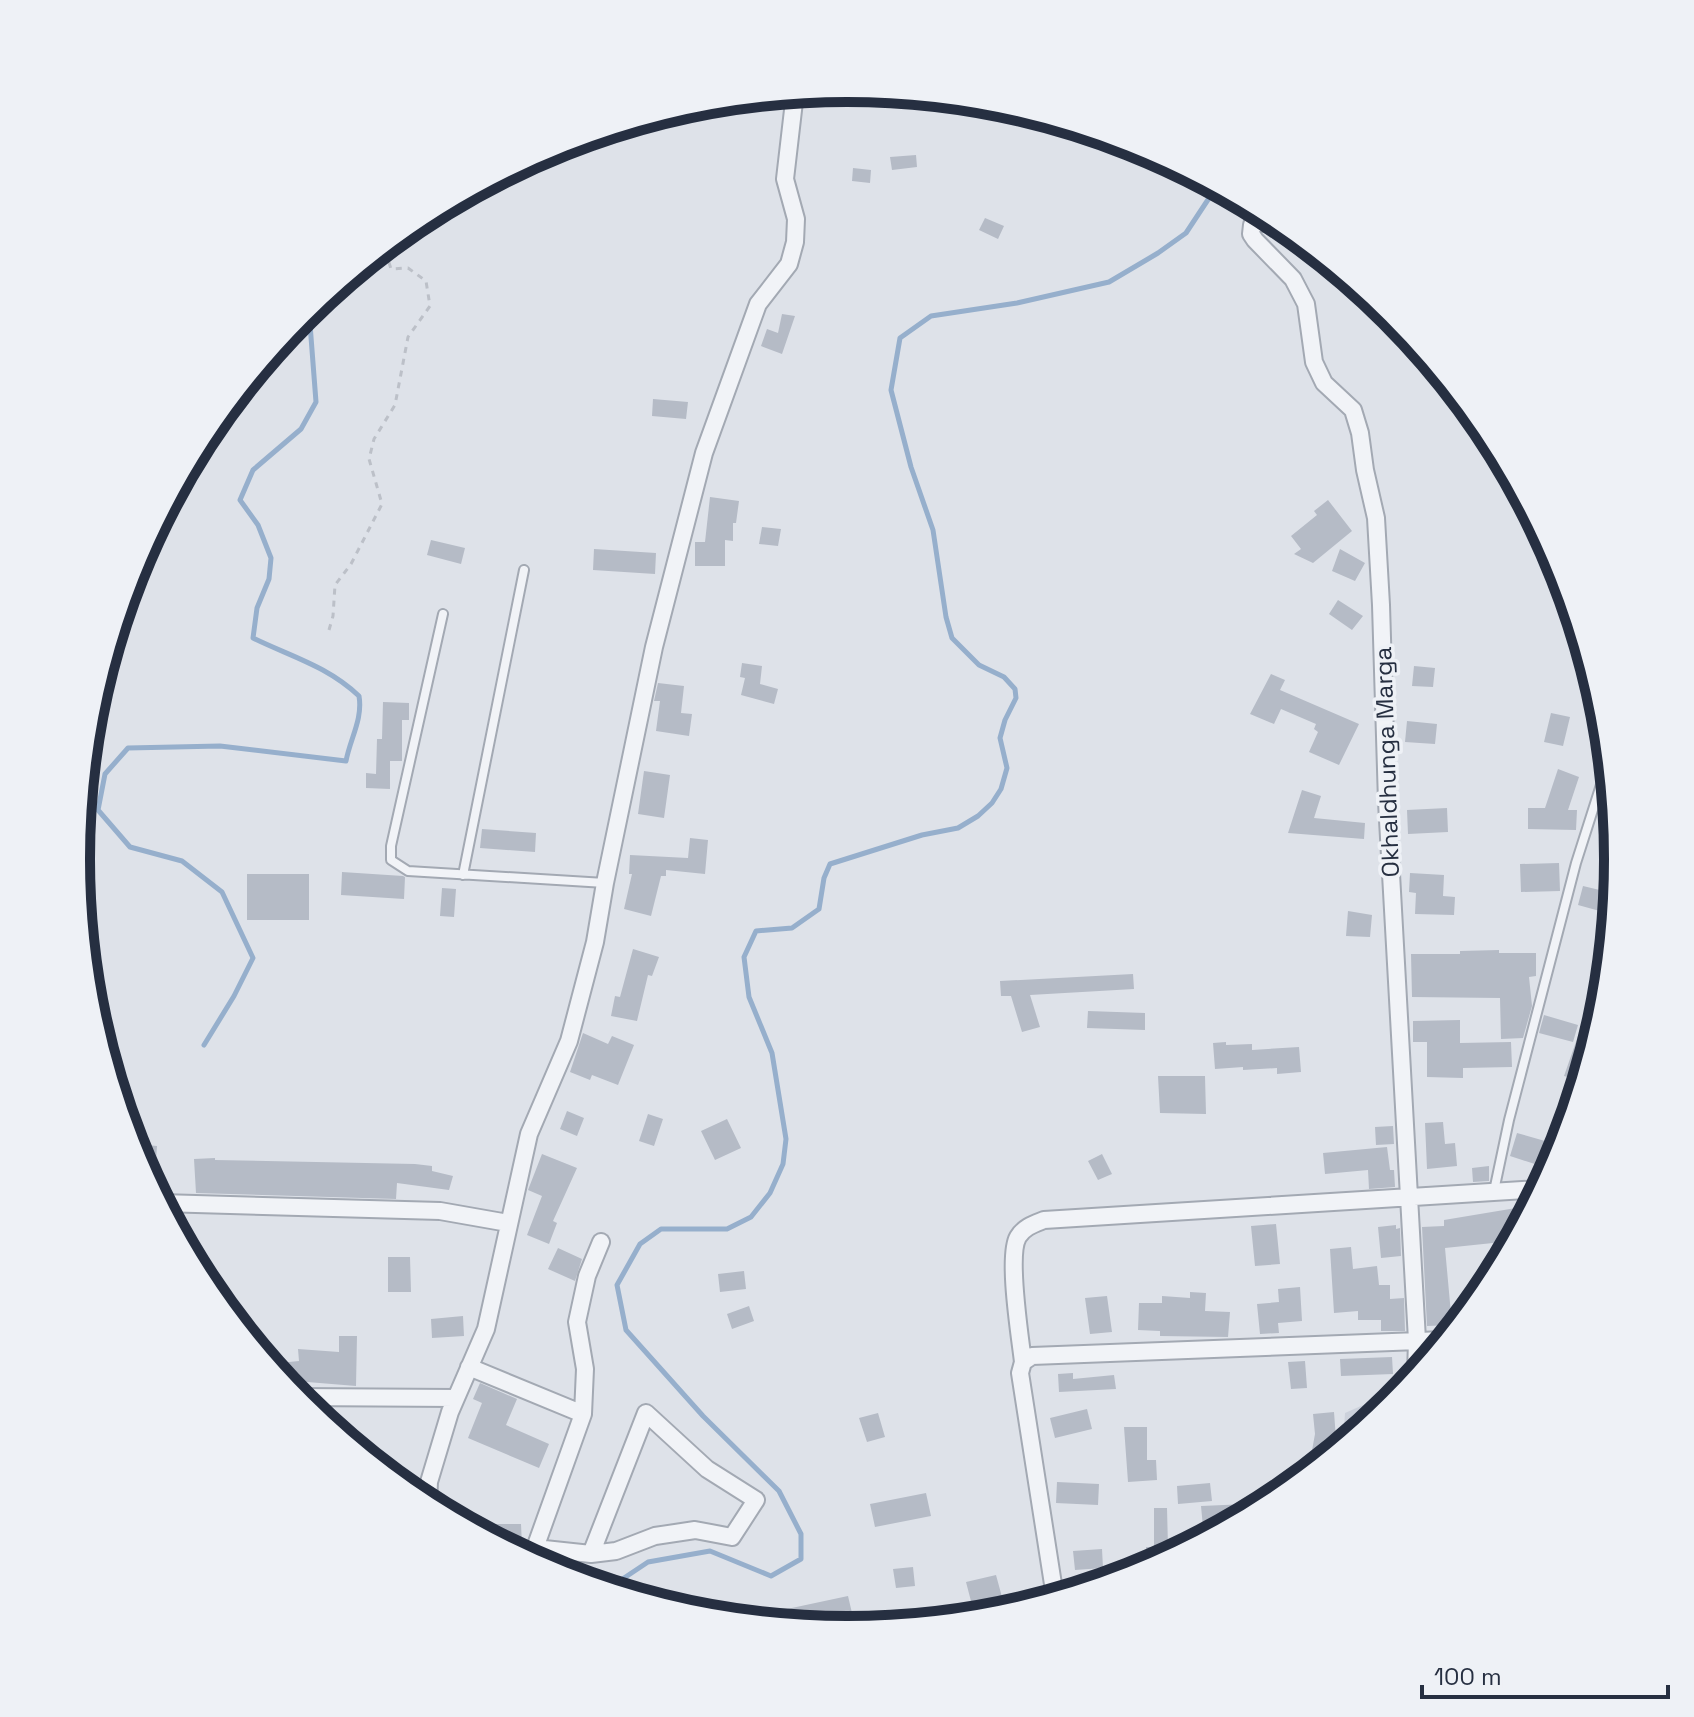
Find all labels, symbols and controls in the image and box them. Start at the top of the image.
street label: Okhaldhunga Marga [1367,646,1406,878]
scale bar [1422,1649,1668,1699]
text: 100 m [1434,1661,1502,1692]

